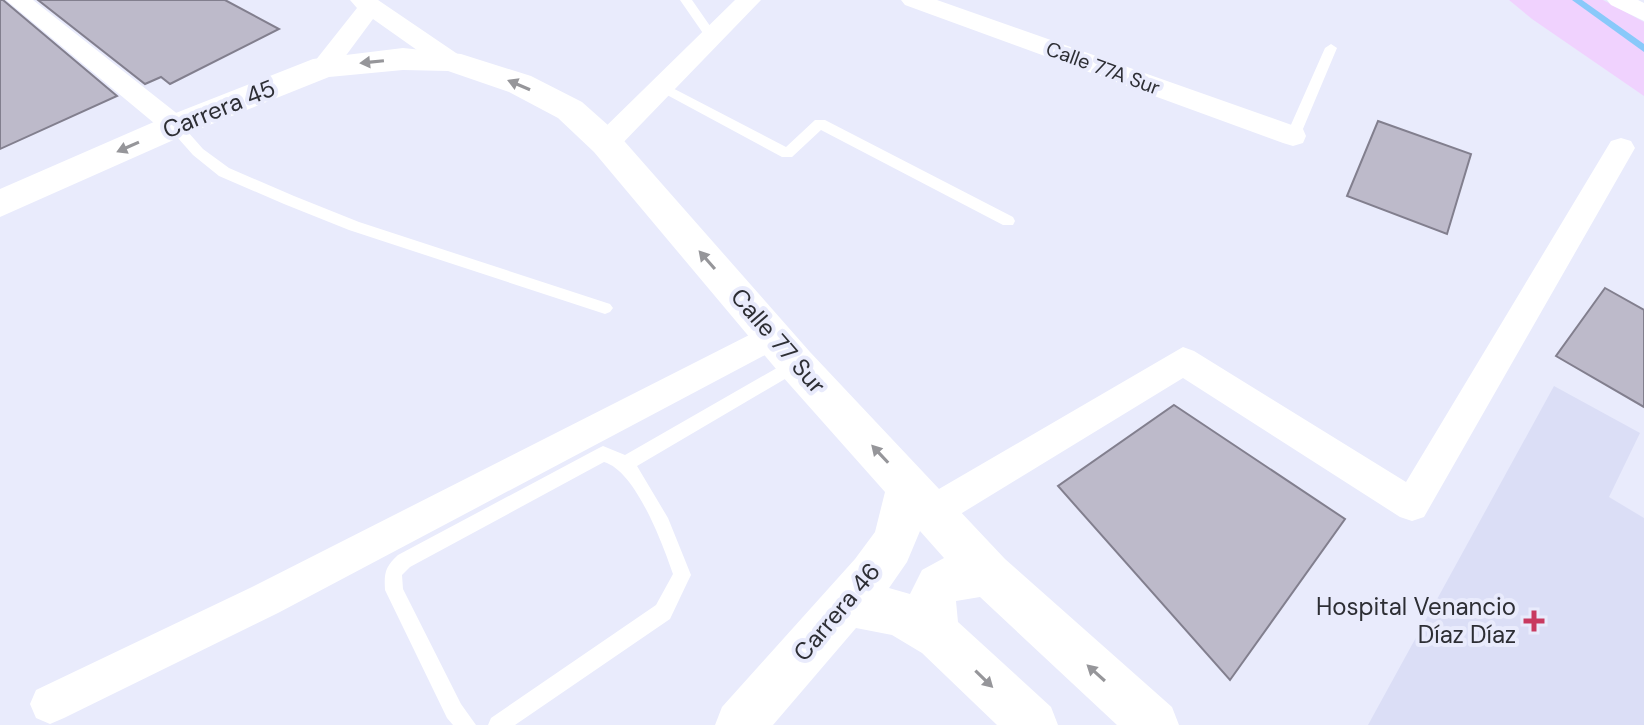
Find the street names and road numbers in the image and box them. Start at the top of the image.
street label: Calle 77A Sur [1042,35,1164,101]
street label: Carrera 45 [158,72,280,145]
street label: Calle 77 Sur [724,282,833,400]
street label: Carrera 46 [786,556,887,667]

